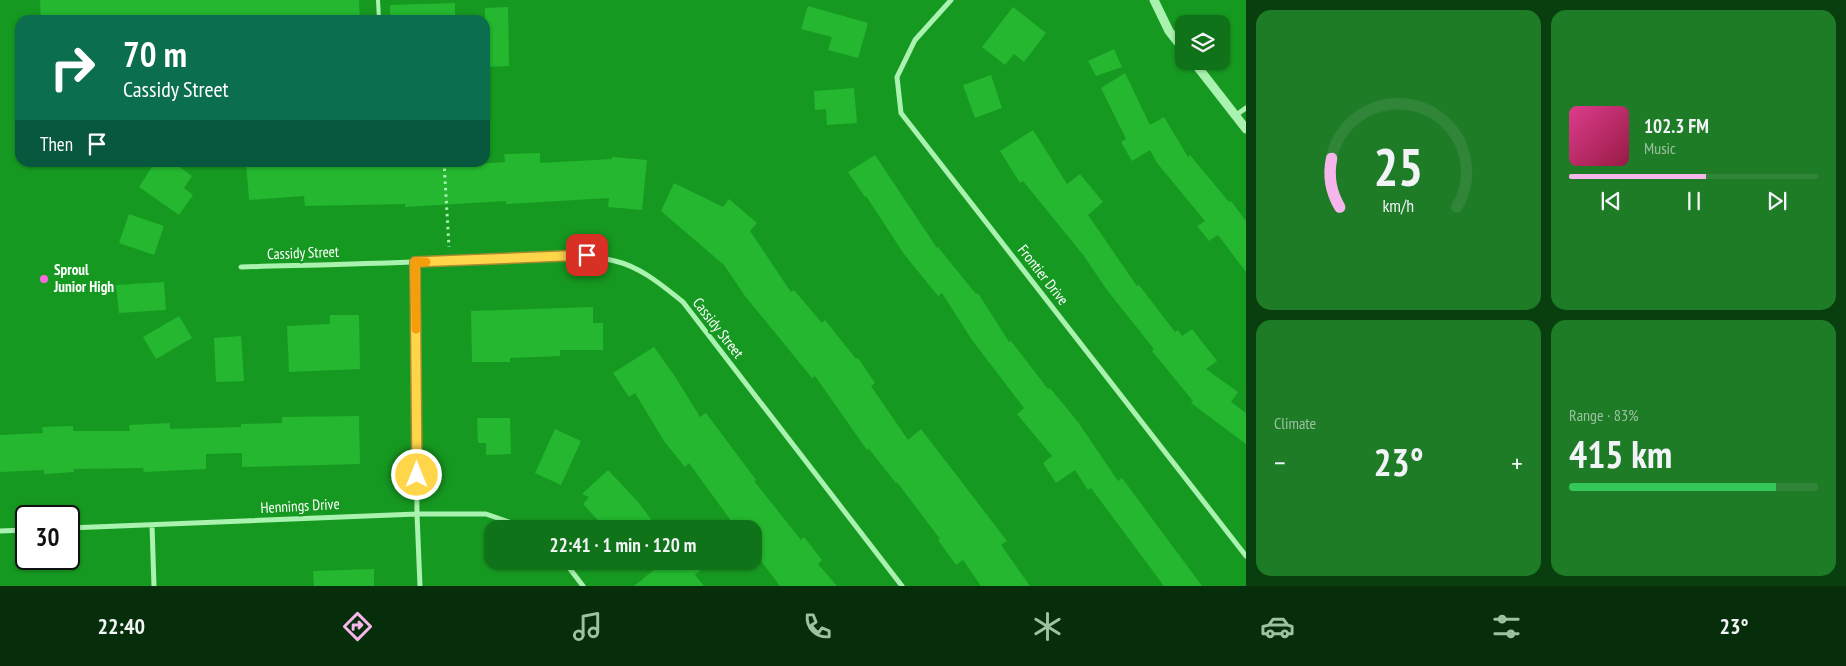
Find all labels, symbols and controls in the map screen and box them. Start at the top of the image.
map controls [1175,15,1230,70]
button: layers [1175,15,1230,70]
text: 70 m [123,31,187,77]
icon: right [40,35,105,100]
text: Cassidy Street [123,75,229,103]
text: 102.3 FM [1644,114,1709,138]
icon: arrive [83,130,111,158]
text: Then [40,132,73,156]
text: 25 [1374,133,1423,200]
text: Music [1644,138,1676,158]
icon: previous [1597,187,1625,215]
icon: pause [1680,187,1708,215]
icon: next [1763,187,1791,215]
text: km/h [1383,194,1414,217]
pin [566,234,608,276]
icon: arrive [573,241,601,269]
street label: Frontier Drive [1014,241,1073,309]
street label: Cassidy Street [267,242,339,263]
place label: Sproul Junior High [53,260,114,296]
marker: Sproul Junior High [38,273,50,285]
street label: Cassidy Street [689,293,748,362]
text: Range · 83% [1569,405,1638,425]
text: Climate [1274,413,1316,433]
text: 415 km [1569,429,1672,478]
text: 23° [1373,437,1424,486]
text: − [1274,444,1286,481]
text: + [1511,444,1523,481]
position arrow [390,448,442,500]
street label: Hennings Drive [260,494,340,517]
speed limit sign: 30 [15,505,80,570]
text: 22:41 · 1 min · 120 m [550,533,696,557]
icon: directions [340,609,375,644]
icon: music [570,609,605,644]
icon: phone [800,609,835,644]
icon: climate [1030,609,1065,644]
icon: car [1260,609,1295,644]
icon: filters [1489,609,1524,644]
text: 22:40 [97,612,145,640]
text: 23° [1719,612,1748,640]

